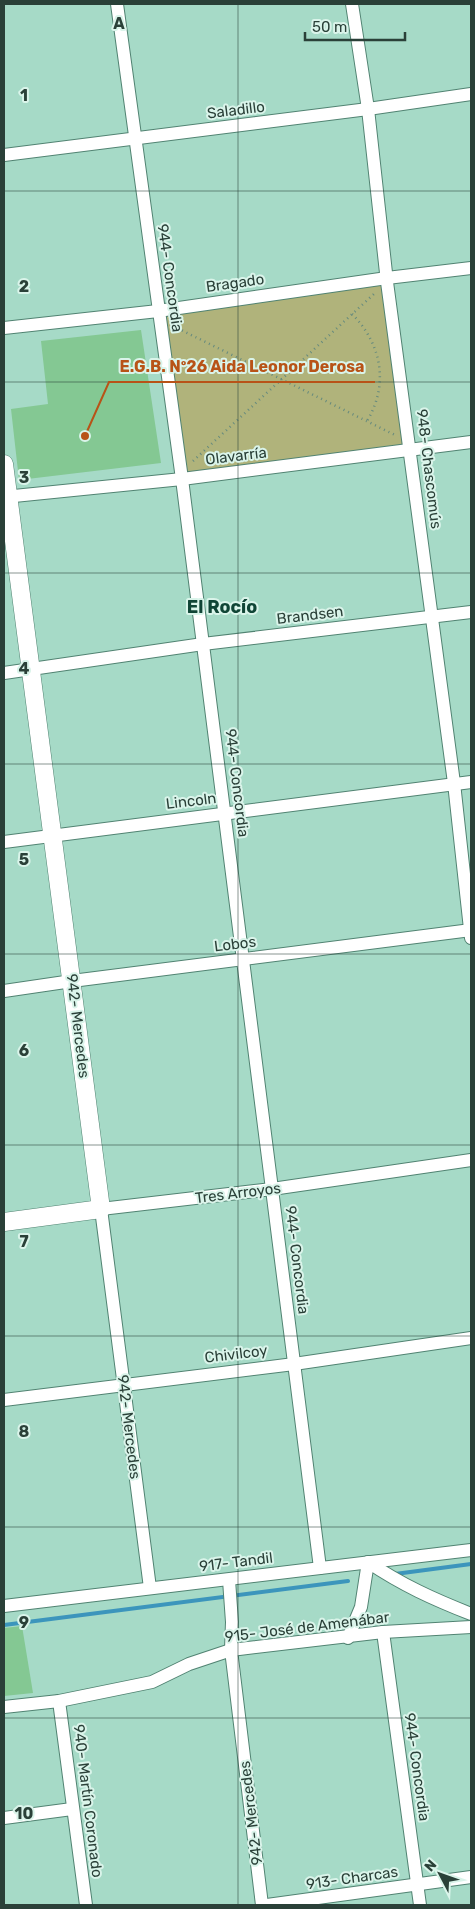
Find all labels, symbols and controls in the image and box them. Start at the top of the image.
scale bar [305,10,405,42]
text: A [113,14,125,33]
text: 50 m [312,18,347,36]
text: 1 [20,86,28,105]
street label: Saladillo [206,98,266,122]
street label: 944- Concordia [153,223,187,333]
street label: Bragado [205,270,265,296]
text: 2 [19,277,29,296]
callout: E.G.B. Nº26 Aida Leonor Derosa [109,351,375,382]
text: E.G.B. Nº26 Aida Leonor Derosa [119,357,365,376]
street label: 948- Chascomús [413,408,445,530]
street label: Olavarría [204,443,268,469]
text: 3 [19,468,29,487]
district label: El Rocío [187,596,257,618]
street label: Brandsen [276,602,344,628]
text: 4 [19,659,30,678]
street label: 944- Concordia [221,728,253,838]
street label: Lincoln [165,789,217,813]
text: 5 [19,850,29,869]
street label: Lobos [213,932,257,955]
street label: 942- Mercedes [63,973,93,1079]
text: 6 [19,1041,29,1060]
street label: Tres Arroyos [194,1179,282,1207]
street label: 944- Concordia [281,1205,313,1315]
text: 7 [19,1232,29,1251]
street label: Chivilcoy [204,1341,268,1367]
street label: 942- Mercedes [114,1374,144,1480]
text: 8 [19,1422,30,1441]
street label: 917- Tandil [198,1549,274,1575]
street label: 915- José de Amenábar [224,1608,391,1646]
text: 9 [19,1613,29,1632]
street label: 944- Concordia [400,1712,434,1822]
street label: 940- Martín Coronado [70,1723,106,1879]
street label: 942- Mercedes [236,1760,266,1866]
text: 10 [15,1804,34,1823]
north arrow [415,1849,465,1899]
text: N [421,1856,440,1875]
street label: 913- Charcas [305,1863,399,1893]

